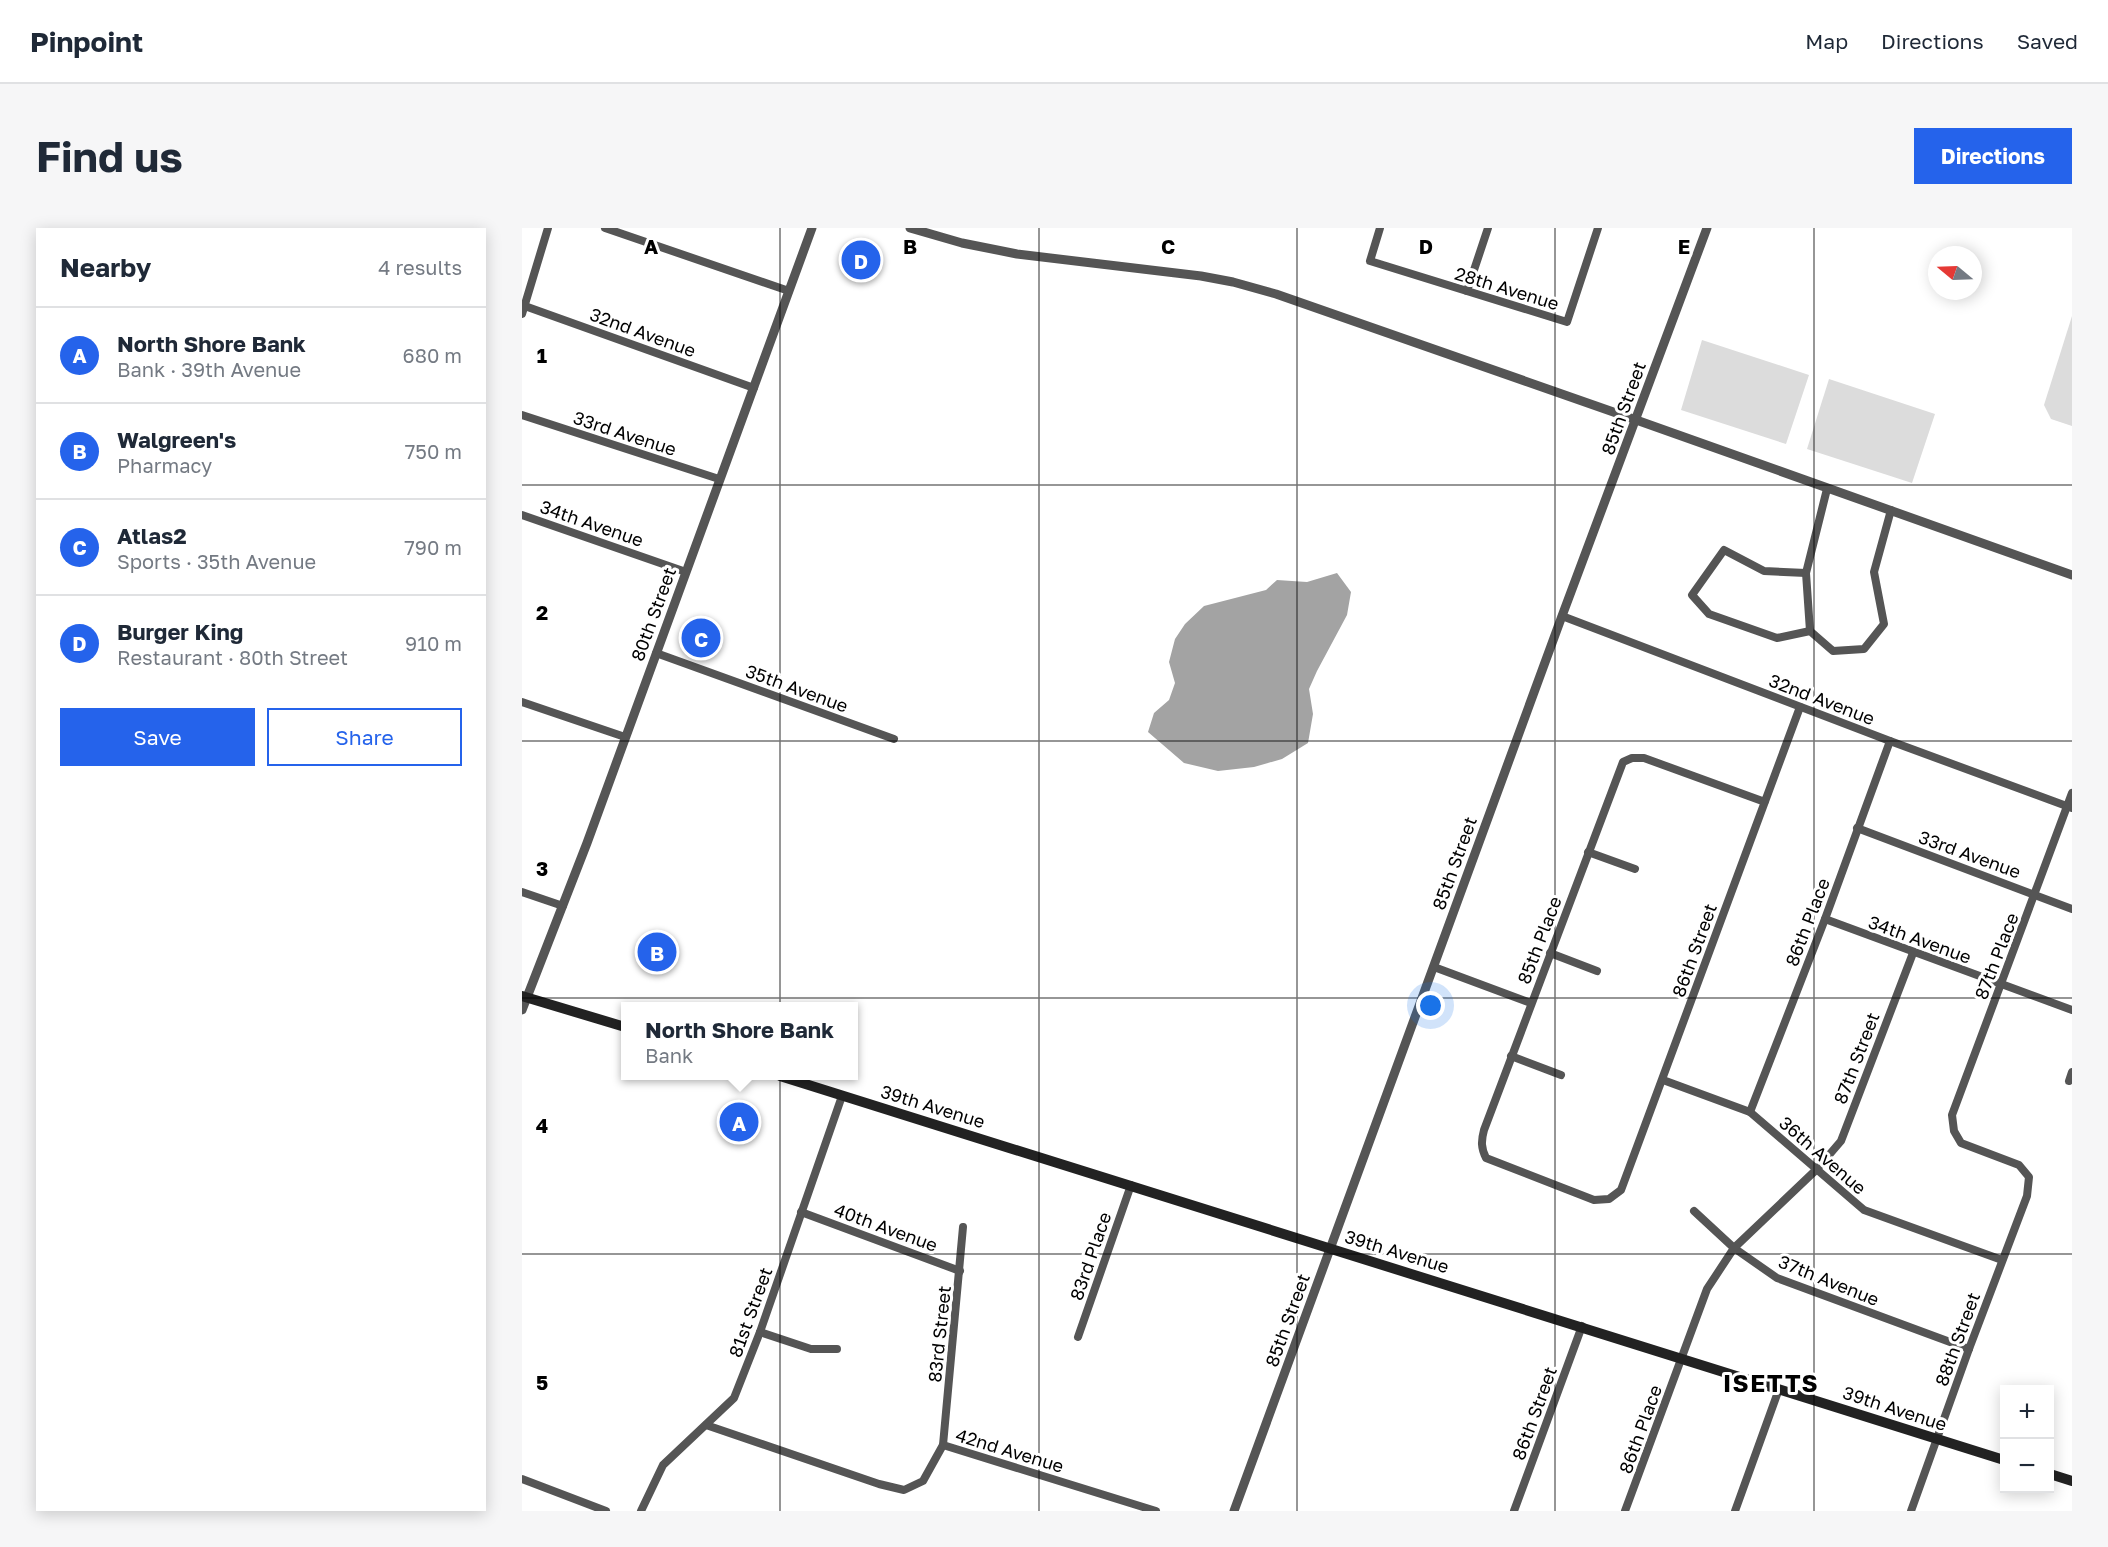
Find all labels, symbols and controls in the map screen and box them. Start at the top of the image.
text: Pinpoint [30,25,143,58]
text: Map [1805,28,1848,54]
text: Directions [1881,28,1984,54]
text: Saved [2017,28,2078,54]
button: Directions [1914,128,2072,184]
text: Find us [36,131,183,181]
text: A [644,234,658,258]
text: B [903,234,917,258]
text: C [1161,234,1175,258]
text: D [1419,234,1433,258]
text: E [1678,234,1690,258]
pin: D [842,237,880,282]
north arrow [1928,246,1982,300]
text: Nearby [60,252,151,283]
text: 4 results [378,255,462,279]
street label: 28th Avenue [1452,262,1562,314]
street label: 32nd Avenue [587,303,699,361]
text: North Shore Bank [117,330,306,357]
text: A [72,343,87,367]
text: 680 m [403,343,462,367]
text: 1 [537,343,547,367]
text: Bank · 39th Avenue [117,357,301,381]
street label: 85th Street [1596,358,1650,458]
street label: 33rd Avenue [571,406,679,460]
text: Walgreen's [117,426,236,453]
text: B [72,439,87,463]
text: 750 m [405,439,462,463]
text: Pharmacy [117,453,212,477]
street label: 34th Avenue [537,495,647,551]
text: Atlas2 [117,522,187,549]
text: C [72,535,87,559]
text: 790 m [404,535,462,559]
text: Sports · 35th Avenue [117,549,316,573]
street label: 80th Street [626,564,680,664]
text: 2 [536,600,548,624]
pin: C [682,616,720,660]
text: Burger King [117,618,243,645]
text: D [72,631,87,655]
text: 910 m [405,631,462,655]
text: Restaurant · 80th Street [117,645,348,669]
street label: 35th Avenue [743,659,851,717]
street label: 32nd Avenue [1766,669,1878,729]
button: Save [60,708,255,766]
button: Share [267,708,462,766]
street label: 85th Street [1427,813,1481,913]
street label: 33rd Avenue [1916,825,2024,883]
text: 3 [536,856,548,880]
street label: 86th Place [1780,875,1834,969]
street label: 85th Place [1512,893,1566,987]
street label: 86th Street [1667,900,1721,1000]
street label: 87th Place [1969,909,2023,1003]
street label: 34th Avenue [1866,910,1974,968]
pin: B [638,930,676,974]
your location [1416,991,1445,1020]
popup [621,1002,858,1080]
street label: 87th Street [1828,1009,1884,1107]
text: North Shore Bank [645,1016,834,1043]
text: Bank [645,1043,693,1067]
street label: 39th Avenue [878,1080,988,1132]
pin: A [720,1100,758,1144]
street label: 36th Avenue [1775,1111,1871,1199]
text: 4 [536,1113,548,1137]
street label: 40th Avenue [831,1198,941,1256]
street label: 83rd Place [1065,1209,1115,1303]
street label: 39th Avenue [1342,1225,1452,1277]
street label: 37th Avenue [1776,1250,1882,1310]
street label: 81st Street [724,1264,776,1360]
street label: 85th Street [1260,1270,1314,1370]
street label: 83rd Street [923,1285,955,1383]
street label: 88th Street [1930,1289,1984,1389]
street label: 86th Street [1507,1363,1561,1463]
district label: ISETTS [1723,1368,1819,1397]
text: 5 [536,1370,548,1394]
street label: 39th Avenue [1840,1381,1950,1435]
street label: 86th Place [1614,1382,1666,1476]
map controls [2000,1385,2054,1493]
button: + [2000,1385,2054,1439]
street label: 42nd Avenue [953,1423,1067,1477]
button: − [2000,1439,2054,1493]

